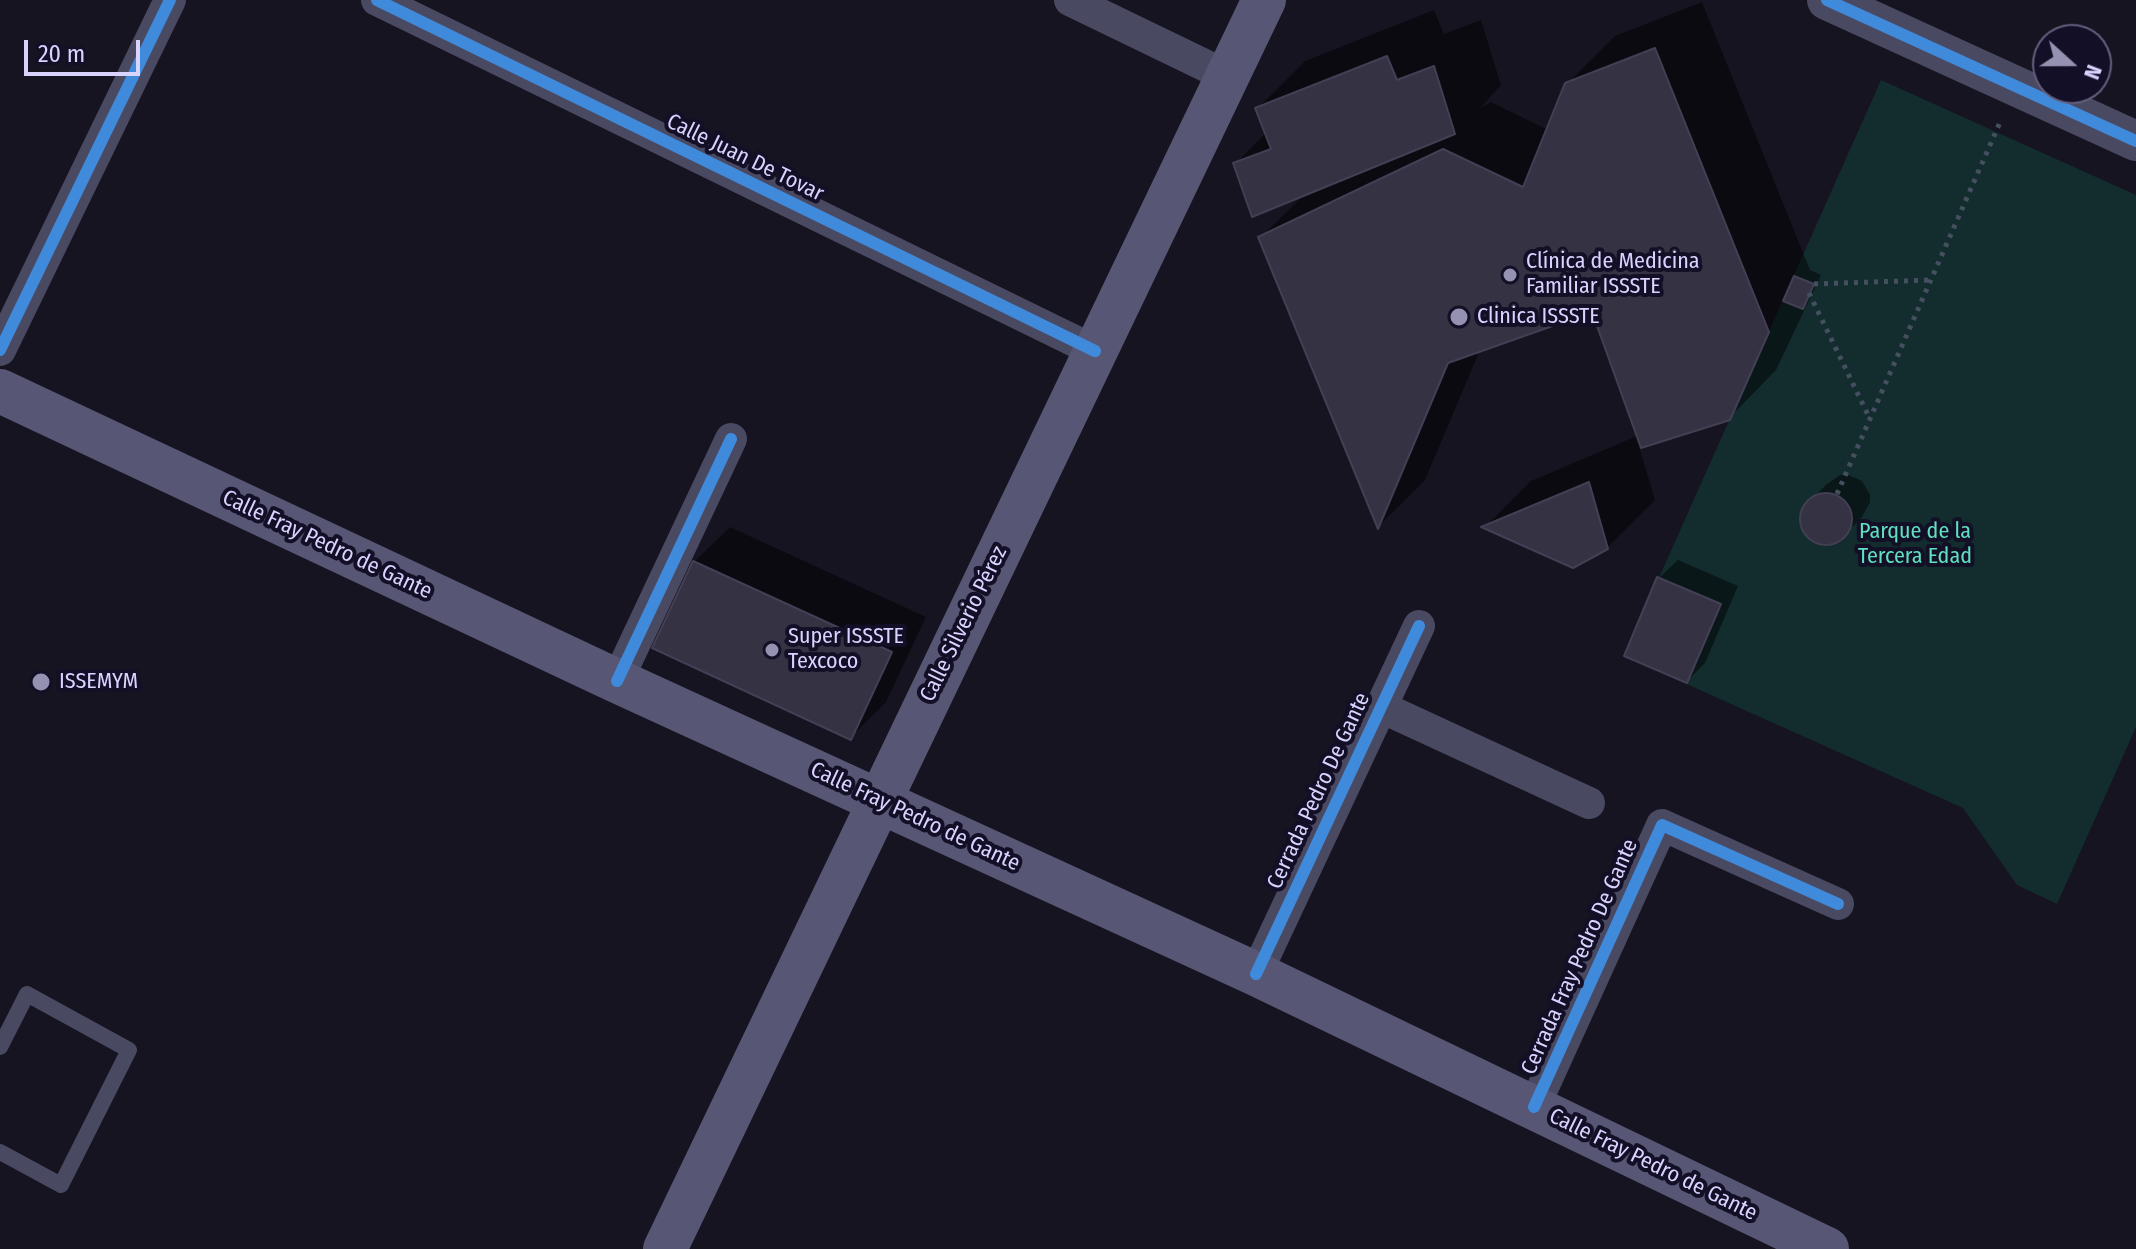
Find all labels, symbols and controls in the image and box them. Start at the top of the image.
scale bar [28,24,144,74]
north arrow [2032,24,2112,104]
text: 20 m [38,40,85,68]
text: N [2078,61,2108,83]
street label: Calle Juan De Tovar [662,109,828,207]
place label: Clínica de Medicina Familiar ISSSTE [1526,249,1700,300]
marker: Clínica de Medicina Familiar ISSSTE [1501,266,1519,284]
place label: Clinica ISSSTE [1477,304,1600,330]
marker: Clinica ISSSTE [1448,306,1470,328]
street label: Calle Fray Pedro de Gante [218,485,436,605]
park label: Parque de la Tercera Edad [1858,519,1972,570]
street label: Calle Silverio Pérez [915,542,1013,706]
place label: Super ISSSTE Texcoco [788,624,904,676]
marker: Super ISSSTE Texcoco [763,641,781,659]
place label: ISSEMYM [59,669,138,695]
marker: ISSEMYM [30,671,52,693]
street label: Cerrada Pedro De Gante [1262,689,1376,893]
street label: Calle Fray Pedro de Gante [806,757,1024,877]
street label: Cerrada Fray Pedro De Gante [1516,835,1644,1079]
street label: Calle Fray Pedro de Gante [1545,1103,1761,1227]

